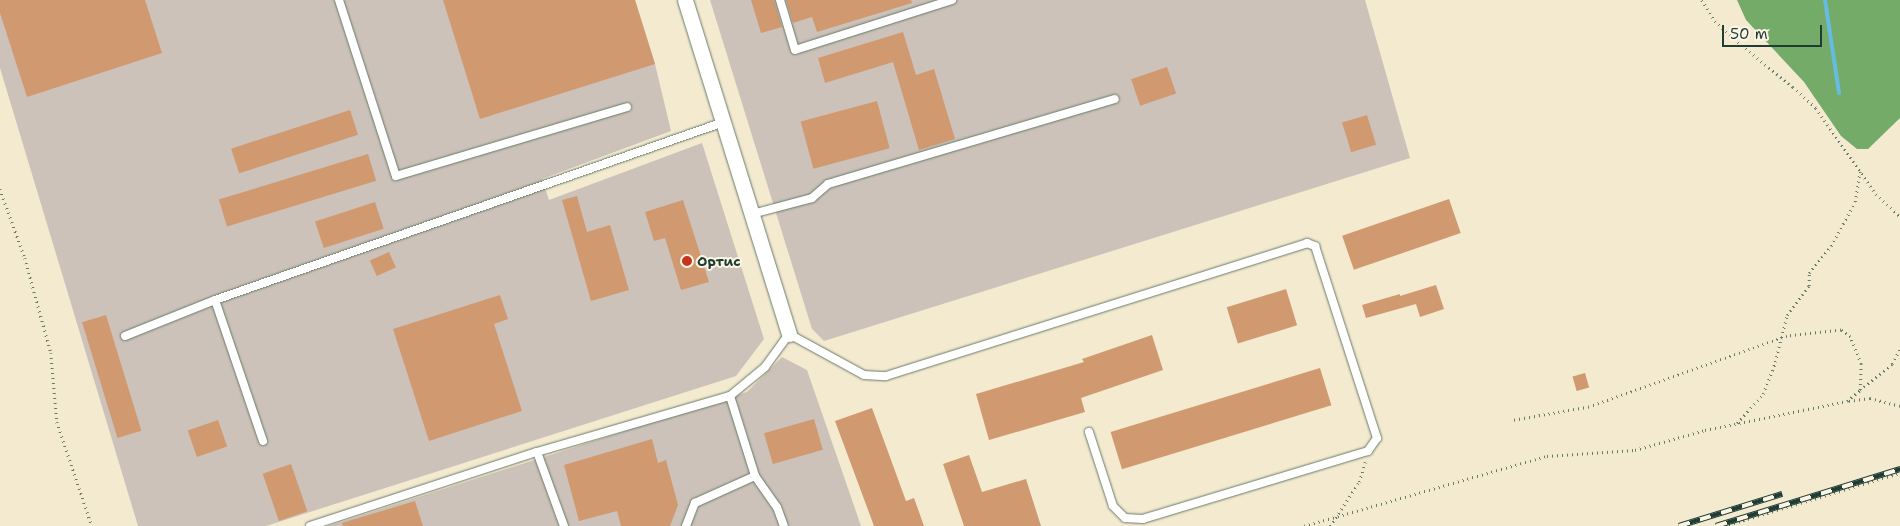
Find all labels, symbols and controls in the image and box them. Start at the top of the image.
scale bar [1725,15,1825,47]
text: 50 m [1730,24,1768,44]
place label: Ортис [697,253,741,269]
marker: Ортис [681,255,693,267]

